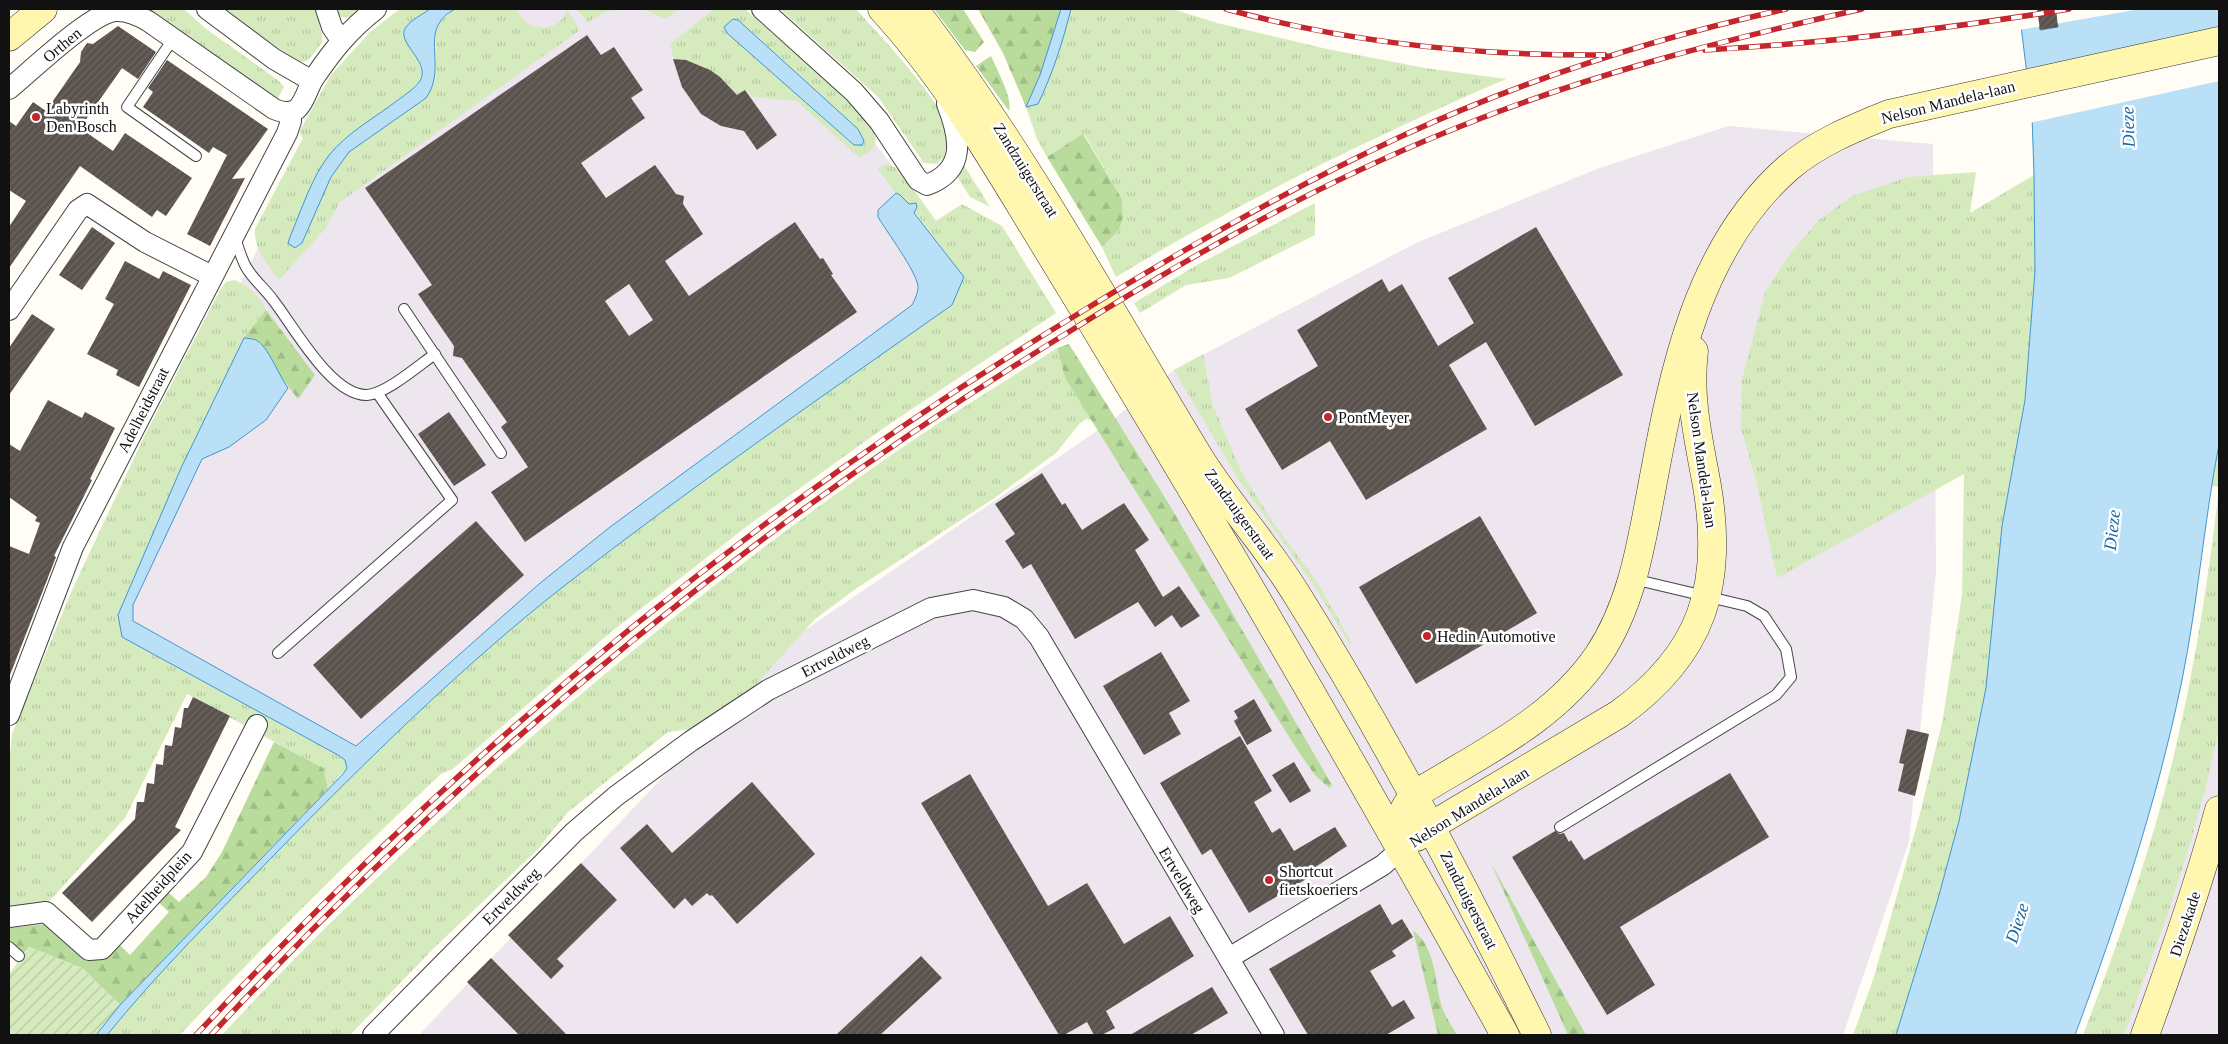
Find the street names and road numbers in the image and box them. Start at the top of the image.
street label: Orthen [40,24,84,66]
street label: Nelson Mandela-laan [1879,77,2017,127]
street label: Zandzuigerstraat [989,120,1062,221]
street label: Adelheidstraat [114,364,172,455]
street label: Nelson Mandela-laan [1684,391,1720,529]
street label: Zandzuigerstraat [1201,466,1279,564]
street label: Ertveldweg [798,632,872,681]
street label: Nelson Mandela-laan [1406,763,1532,851]
street label: Ertveldweg [1155,844,1208,917]
street label: Adelheidplein [121,848,195,927]
street label: Zandzuigerstraat [1436,848,1501,953]
street label: Ertveldweg [479,864,544,929]
street label: Diezekade [2166,889,2204,959]

